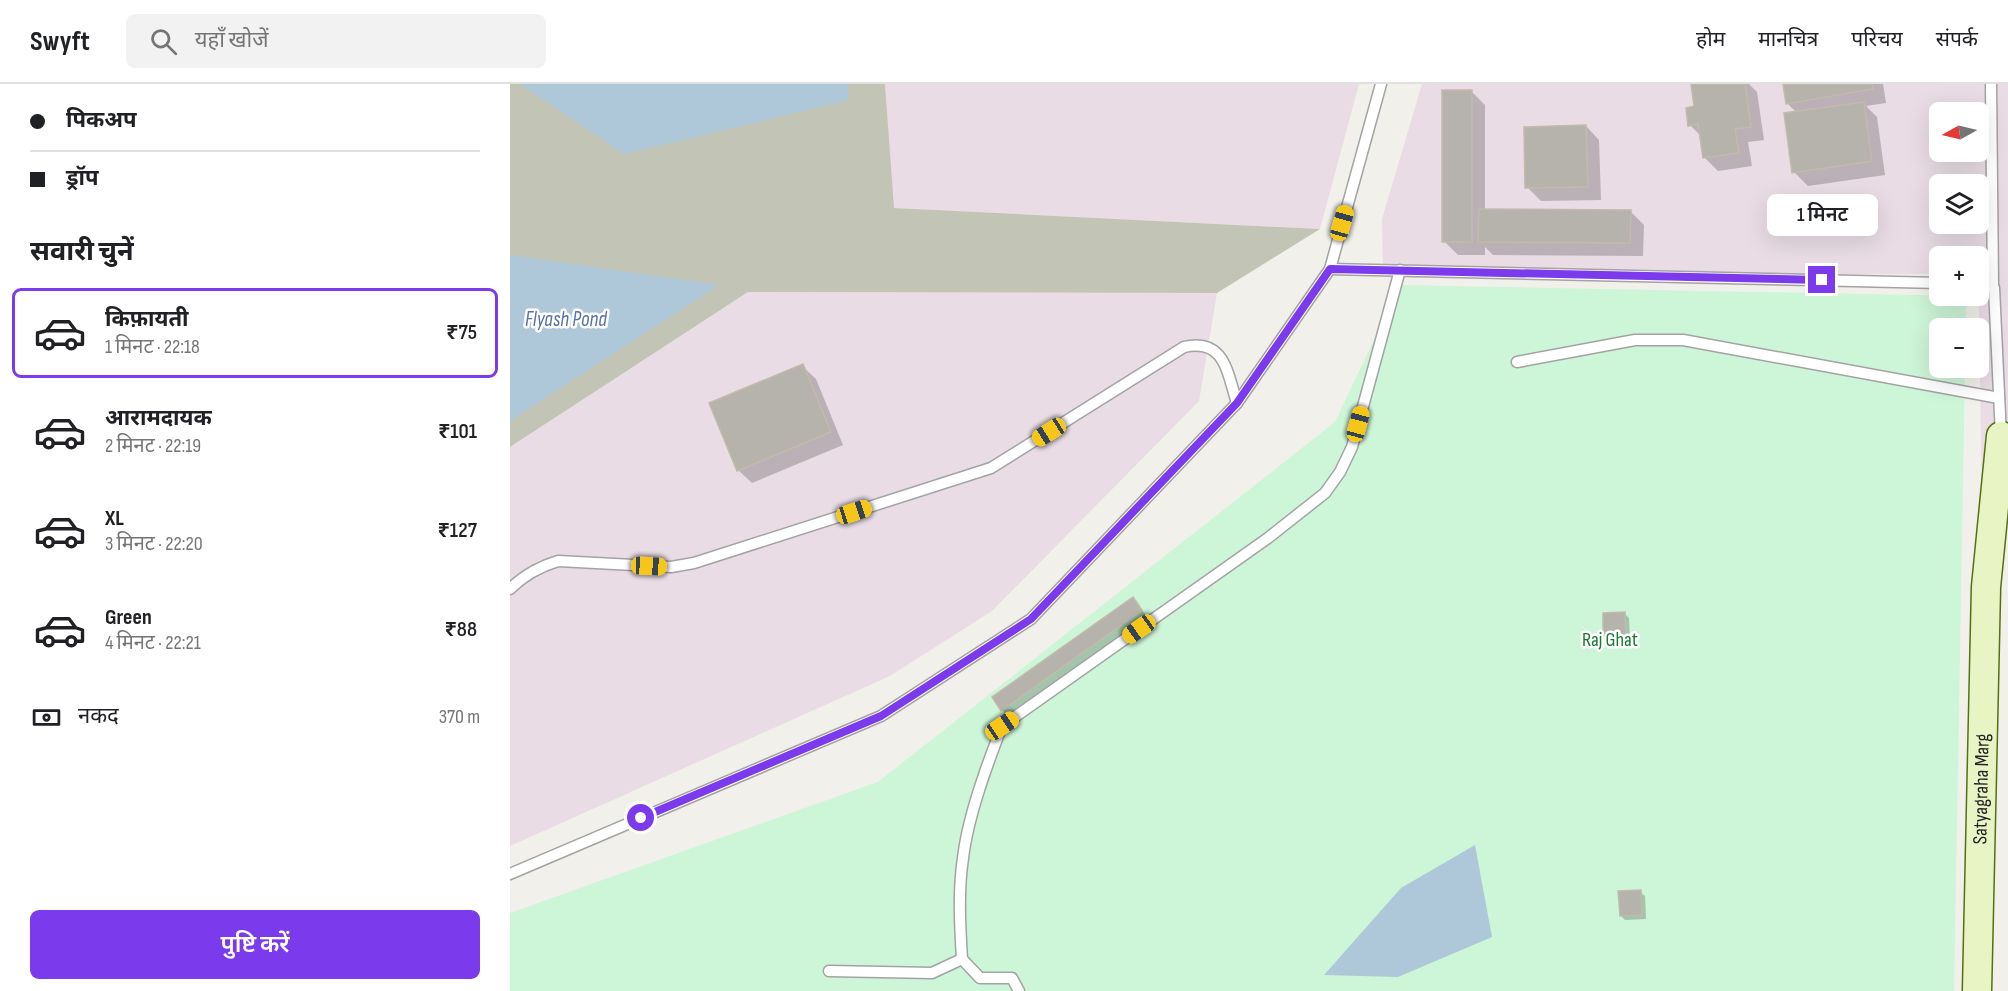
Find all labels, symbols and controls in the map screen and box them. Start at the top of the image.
search box [126,14,546,68]
text: Swyft [30,25,90,58]
icon: search [147,25,180,58]
text: यहाँ खोजें [195,27,269,54]
text: होम [1696,27,1725,52]
text: मानचित्र [1758,27,1818,52]
text: परिचय [1851,27,1903,52]
text: संपर्क [1936,27,1978,52]
north arrow [1929,102,1989,162]
map controls [1929,102,1989,378]
text: पिकअप [66,107,137,134]
text: ड्रॉप [66,165,99,192]
button: layers [1929,174,1989,234]
callout: 1 मिनट [1766,193,1878,235]
car [1328,203,1356,243]
text: 1 मिनट [1797,203,1848,227]
text: सवारी चुनें [30,236,134,268]
button: + [1929,246,1989,306]
route end [1808,266,1835,293]
icon: car [33,306,87,360]
text: किफ़ायती [105,306,189,333]
water label: Flyash Pond [525,307,608,332]
button: − [1929,318,1989,378]
text: ₹75 [446,319,477,346]
text: 1 मिनट · 22:18 [105,335,200,359]
car [1345,404,1371,444]
icon: car [33,405,87,459]
text: आरामदायक [105,405,212,432]
car [1029,415,1069,449]
text: ₹101 [438,418,477,445]
text: 2 मिनट · 22:19 [105,434,201,458]
car [834,498,874,526]
icon: car [33,504,87,558]
text: XL [105,505,124,532]
text: ₹127 [437,517,477,544]
text: 3 मिनट · 22:20 [105,532,203,556]
car [631,556,667,576]
icon: car [33,603,87,657]
text: Green [105,604,152,631]
car [1119,611,1159,647]
text: ₹88 [444,616,477,643]
park label: Raj Ghat [1582,628,1638,652]
text: 4 मिनट · 22:21 [105,631,201,655]
icon: cash [30,701,63,734]
text: नकद [78,703,119,730]
text: 370 m [439,705,480,729]
car [982,708,1022,744]
street label: Satyagraha Marg [1968,733,1995,845]
route start [627,804,654,831]
button: पुष्टि करें [30,910,480,979]

